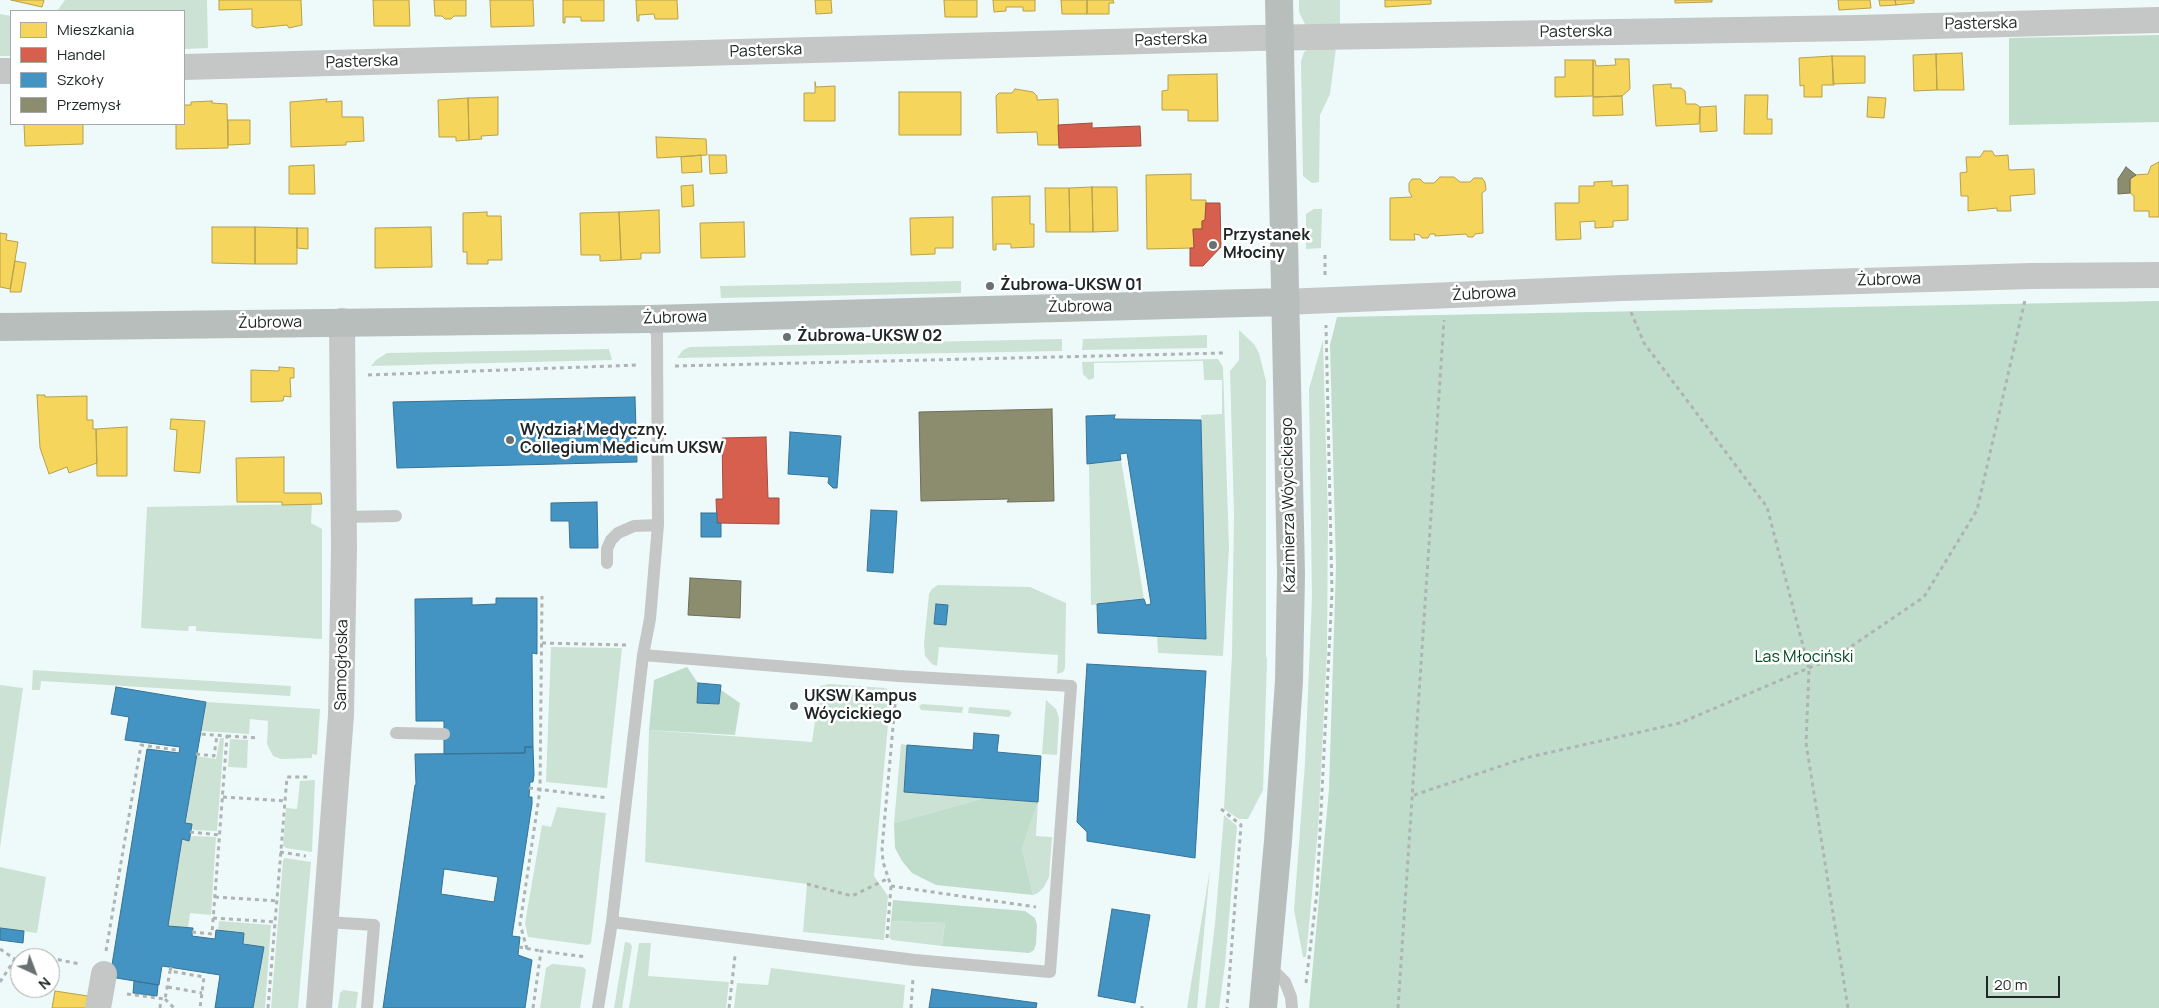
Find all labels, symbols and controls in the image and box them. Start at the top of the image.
legend [10,10,185,125]
street label: Pasterska [1944,14,2018,34]
text: Mieszkania [57,19,134,40]
street label: Pasterska [1539,22,1613,42]
street label: Pasterska [1134,29,1208,51]
street label: Pasterska [729,40,803,62]
text: Handel [57,44,106,65]
street label: Pasterska [325,51,399,73]
text: Szkoły [57,69,104,90]
text: Przemysł [57,94,121,115]
place label: Przystanek Młociny [1223,226,1310,264]
marker: Przystanek Młociny [1207,239,1219,251]
street label: Żubrowa [1857,269,1921,291]
place label: Żubrowa-UKSW 01 [1000,276,1143,296]
marker: Żubrowa-UKSW 01 [984,280,996,292]
street label: Żubrowa [1451,283,1517,305]
street label: Żubrowa [1048,297,1112,317]
street label: Żubrowa [643,307,707,329]
street label: Żubrowa [238,313,302,333]
place label: Żubrowa-UKSW 02 [797,327,942,347]
marker: Żubrowa-UKSW 02 [781,331,793,343]
street label: Kazimierza Wóycickiego [1278,417,1300,593]
place label: Wydział Medyczny. Collegium Medicum UKSW [520,421,724,459]
marker: Wydział Medyczny. Collegium Medicum UKSW [504,434,516,446]
street label: Samogłoska [332,619,352,711]
park label: Las Młociński [1754,648,1854,668]
place label: UKSW Kampus Wóycickiego [804,687,917,725]
marker: UKSW Kampus Wóycickiego [788,700,800,712]
north arrow [10,948,60,998]
scale bar [1989,966,2063,998]
text: N [35,973,55,994]
text: 20 m [1994,974,2027,995]

